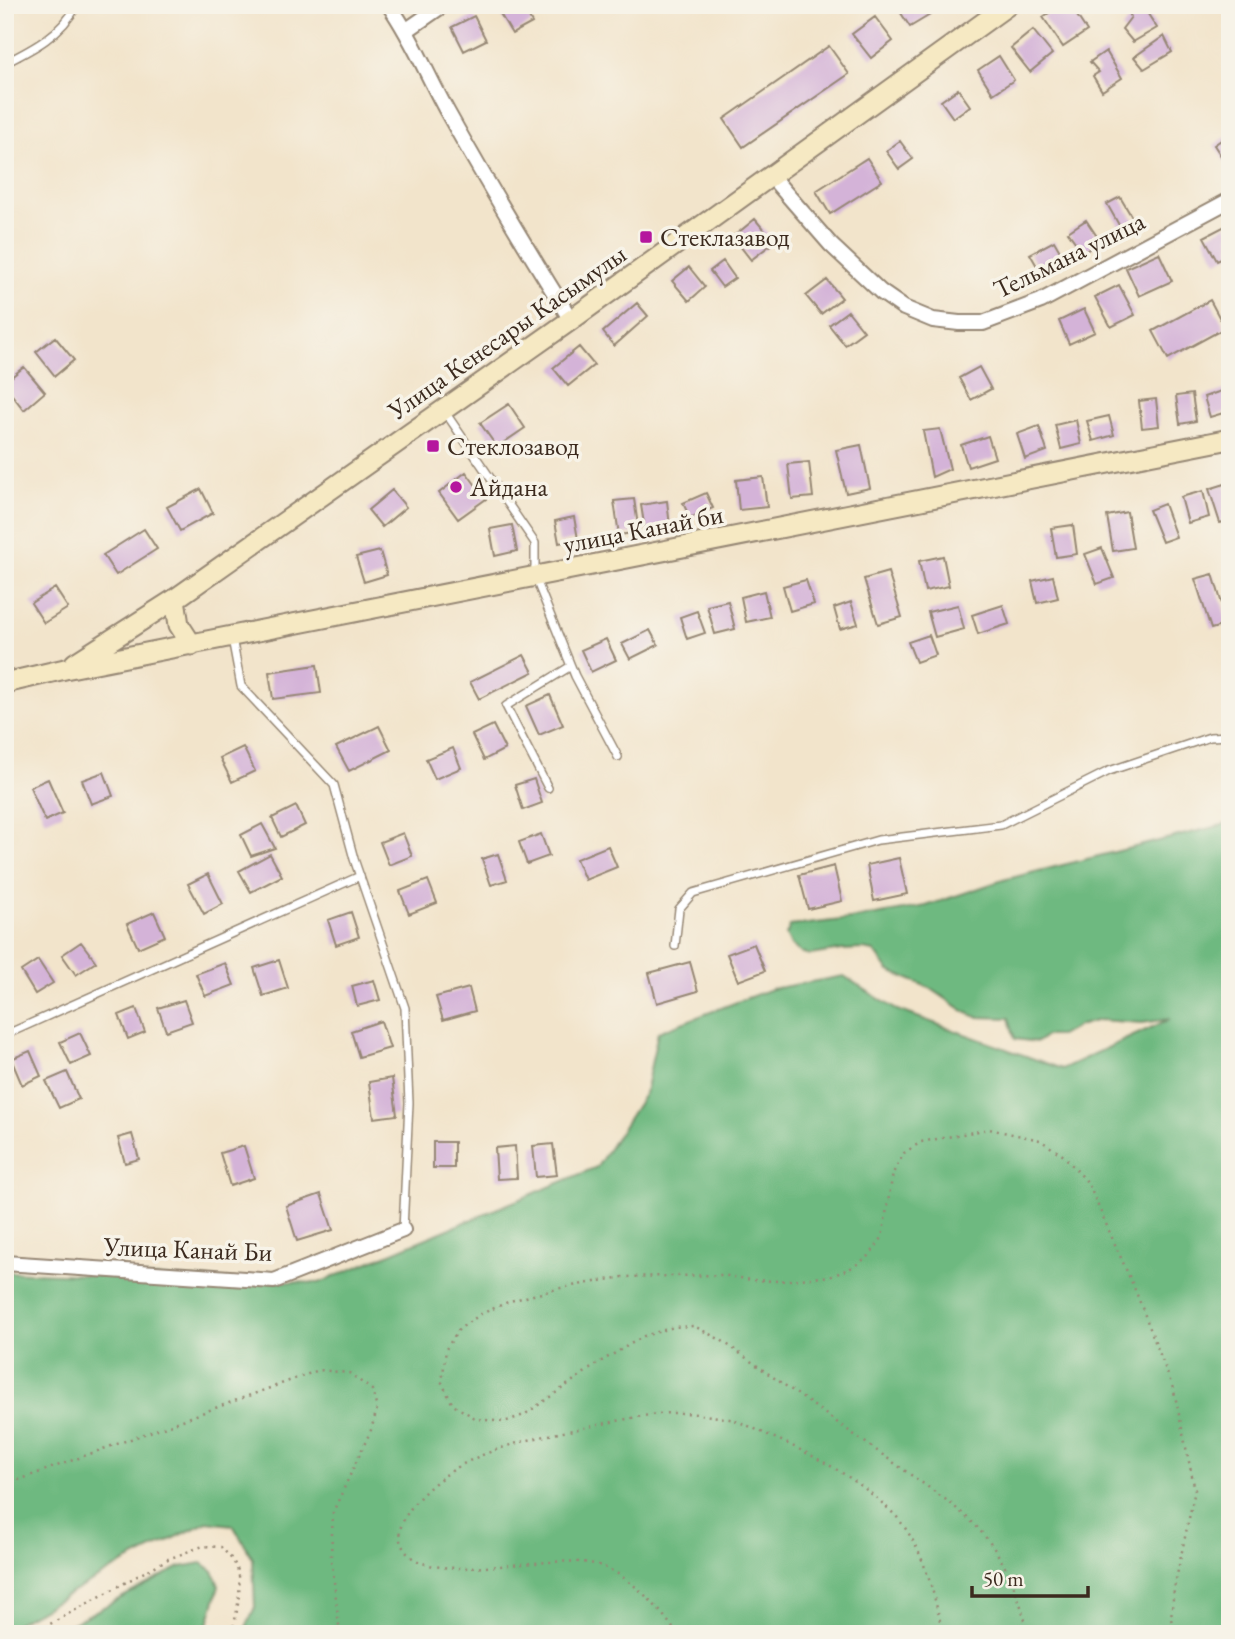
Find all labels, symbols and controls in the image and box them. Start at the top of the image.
street label: Тельмана улица [988,203,1151,306]
place label: Стеклазавод [660,220,790,254]
marker: Стеклазавод [638,229,654,245]
street label: Улица Кенесары Касымулы [380,237,633,428]
place label: Стеклозавод [447,429,579,463]
marker: Стеклозавод [425,438,441,454]
place label: Айдана [469,470,548,504]
marker: Айдана [448,479,464,495]
street label: улица Канай би [560,497,726,561]
street label: Улица Канай Би [102,1229,273,1269]
scale bar [972,1555,1088,1599]
text: 50 m [983,1565,1024,1592]

